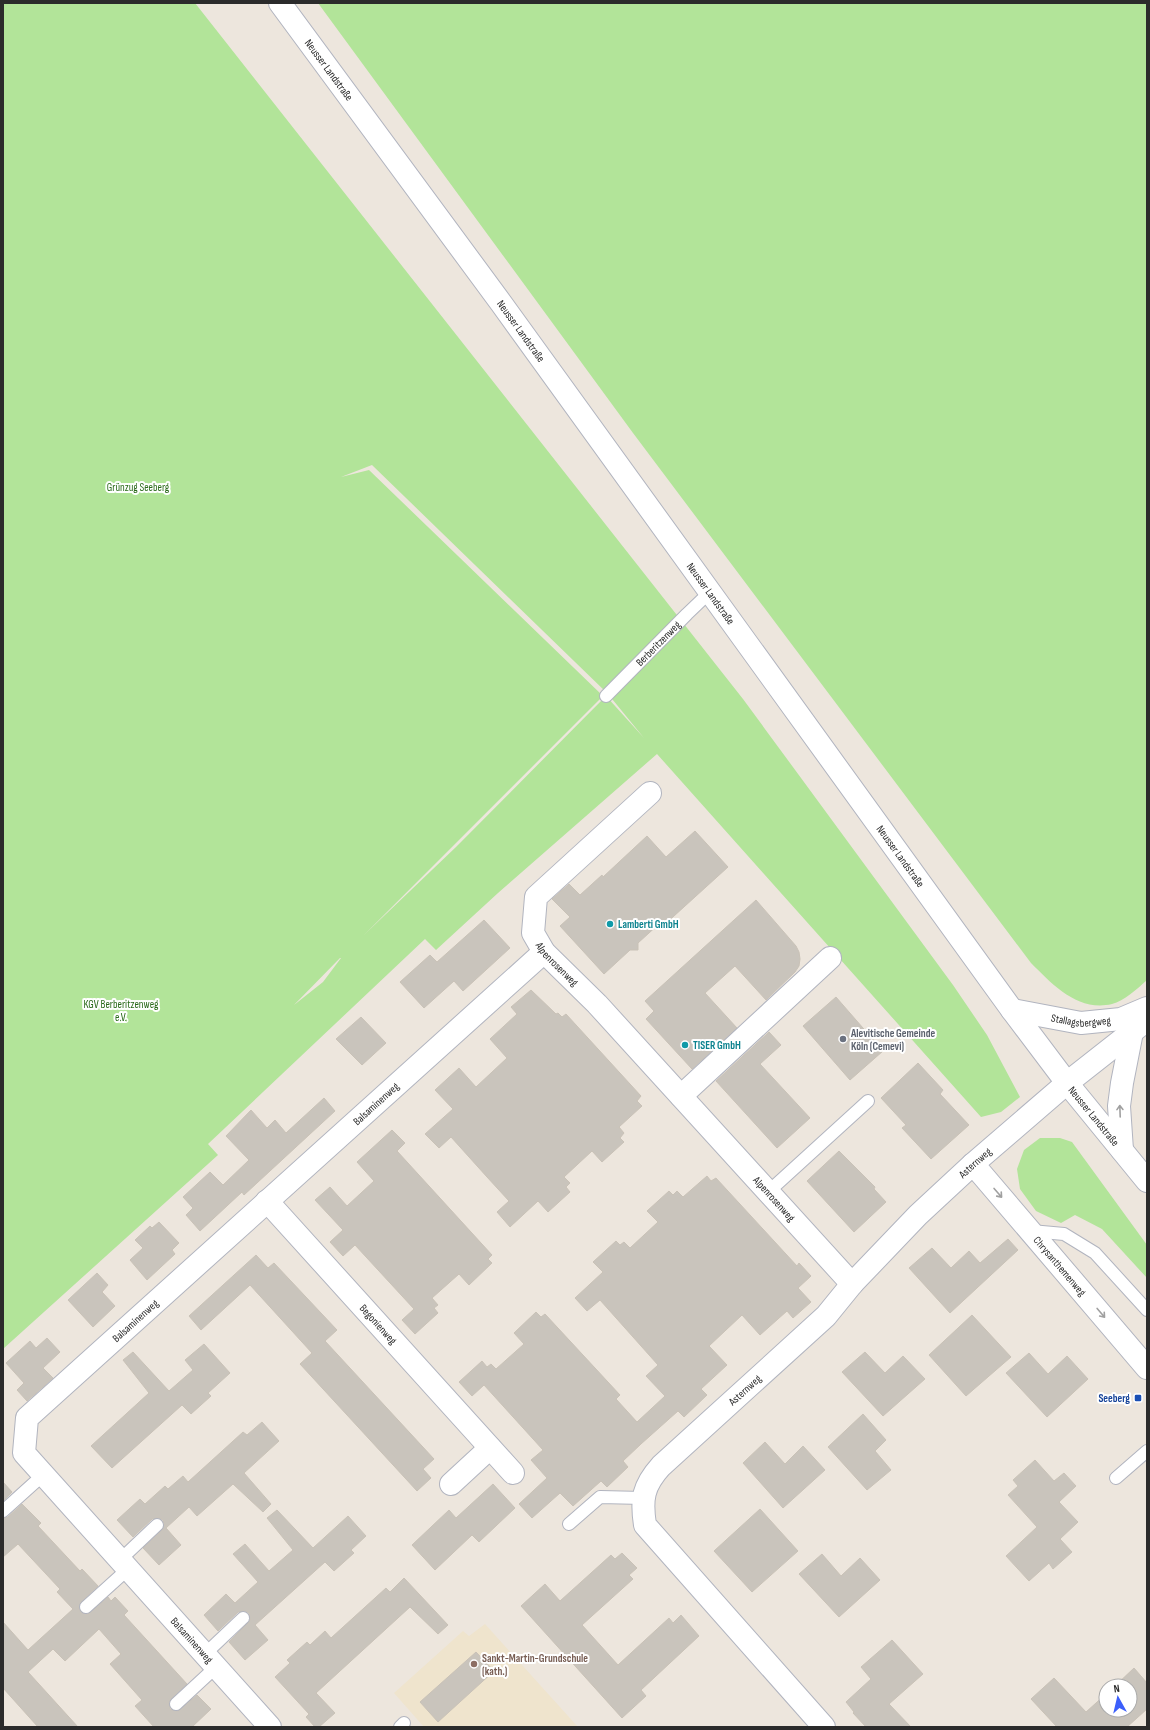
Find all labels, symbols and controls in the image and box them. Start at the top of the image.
street label: Neusser Landstraße [302,37,356,103]
street label: Neusser Landstraße [494,298,547,365]
park label: Grünzug Seeberg [107,481,170,494]
street label: Neusser Landstraße [684,560,737,627]
street label: Berberitzenweg [633,618,684,669]
street label: Neusser Landstraße [874,823,927,890]
place label: Lamberti GmbH [618,918,679,931]
marker: Lamberti GmbH [605,919,615,929]
street label: Alpenrosenweg [532,939,581,989]
park label: KGV Berberitzenweg e.V. [84,998,159,1024]
street label: Stallagsbergweg [1050,1011,1112,1030]
place label: Alevitische Gemeinde Köln (Cemevi) [850,1027,935,1053]
marker: Alevitische Gemeinde Köln (Cemevi) [838,1034,848,1044]
place label: TISER GmbH [693,1039,741,1052]
marker: TISER GmbH [680,1040,690,1050]
street label: Balsaminenweg [351,1080,402,1128]
street label: Neusser Landstraße [1065,1084,1122,1149]
one-way arrow [1116,1105,1124,1118]
street label: Asternweg [956,1145,995,1182]
street label: Alpenrosenweg [750,1173,798,1225]
one-way arrow [994,1188,1003,1199]
street label: Chrysanthemenweg [1031,1234,1089,1299]
street label: Balsaminenweg [110,1296,162,1345]
street label: Begonienweg [357,1302,400,1347]
one-way arrow [1097,1308,1106,1318]
street label: Asternweg [725,1372,764,1409]
place label: Seeberg [1098,1392,1130,1405]
marker: Seeberg [1133,1393,1143,1403]
street label: Balsaminenweg [168,1615,216,1666]
place label: Sankt-Martin-Grundschule (kath.) [482,1652,588,1678]
marker: Sankt-Martin-Grundschule (kath.) [469,1659,479,1669]
north arrow [1098,1678,1138,1718]
text: N [1113,1682,1121,1695]

